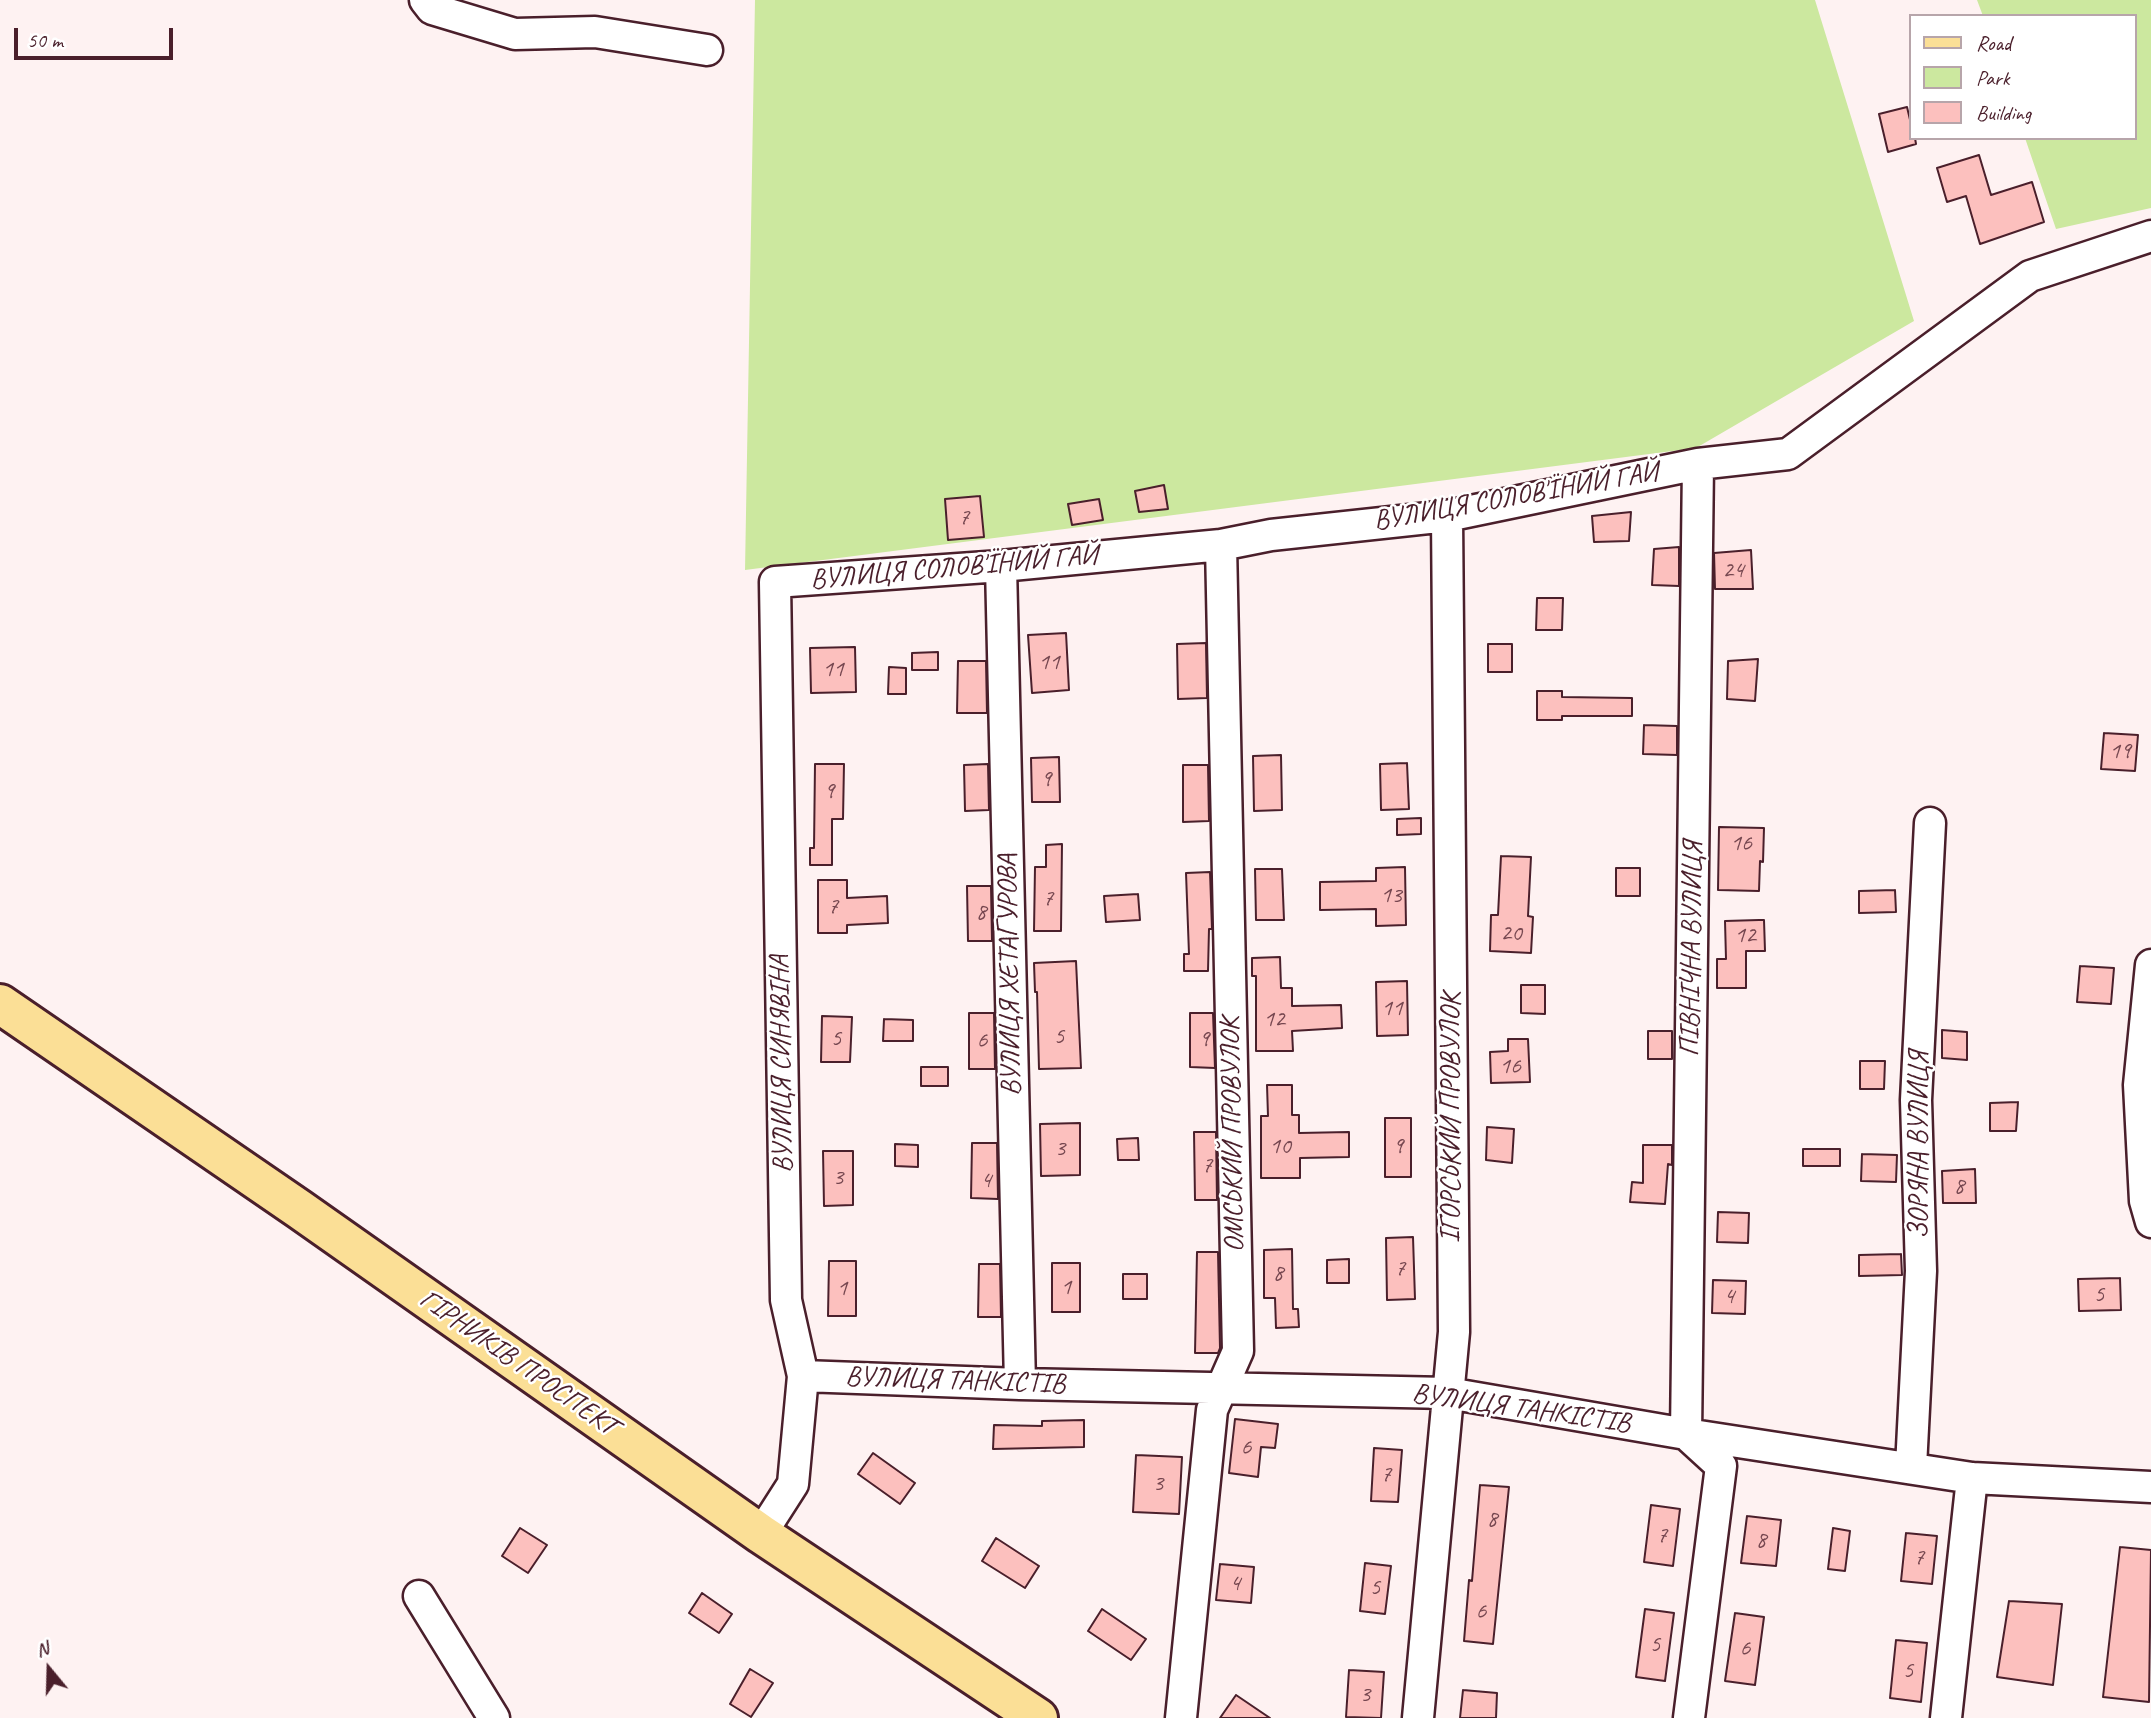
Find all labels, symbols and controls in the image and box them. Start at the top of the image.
scale bar [18,14,177,58]
legend [1910,14,2137,140]
text: 50 m [27,27,63,53]
text: Road [1976,30,2011,56]
text: Park [1976,65,2009,91]
text: Building [1976,100,2031,126]
street label: ВУЛИЦЯ СОЛОВ'ЇНИЙ ГАЙ [1371,455,1661,539]
house number: 7 [959,504,969,532]
street label: ВУЛИЦЯ СОЛОВ'ЇНИЙ ГАЙ [809,539,1099,597]
house number: 24 [1722,557,1744,585]
house number: 11 [1038,649,1060,677]
house number: 11 [822,656,844,684]
house number: 19 [2109,738,2131,766]
house number: 9 [1041,766,1051,794]
house number: 9 [824,778,834,806]
house number: 16 [1730,830,1752,858]
street label: ПІВНІЧНА ВУЛИЦЯ [1673,841,1711,1057]
street label: ВУЛИЦЯ ХЕТАГУРОВА [991,854,1029,1096]
house number: 13 [1380,882,1402,910]
house number: 7 [1043,885,1053,913]
house number: 7 [828,893,838,921]
house number: 8 [976,899,986,927]
house number: 20 [1500,920,1522,948]
house number: 12 [1734,922,1756,950]
street label: ВУЛИЦЯ СИНЯВІНА [763,955,801,1173]
street label: ІГОРСЬКИЙ ПРОВУЛОК [1435,993,1469,1243]
house number: 11 [1381,995,1403,1023]
house number: 12 [1263,1006,1285,1034]
street label: ОМСЬКИЙ ПРОВУЛОК [1214,1017,1252,1253]
house number: 5 [1054,1023,1064,1051]
house number: 5 [831,1025,841,1053]
house number: 9 [1199,1026,1209,1054]
house number: 6 [977,1027,987,1055]
street label: ЗОРЯНА ВУЛИЦЯ [1903,1051,1937,1239]
house number: 16 [1499,1053,1521,1081]
house number: 10 [1269,1133,1291,1161]
house number: 9 [1393,1133,1403,1161]
house number: 3 [1055,1135,1065,1163]
house number: 7 [1202,1152,1212,1180]
house number: 3 [833,1164,843,1192]
house number: 4 [981,1167,991,1195]
house number: 8 [1954,1173,1964,1201]
house number: 7 [1395,1255,1405,1283]
house number: 8 [1273,1260,1283,1288]
house number: 1 [1061,1274,1071,1302]
house number: 1 [837,1275,847,1303]
house number: 5 [2094,1281,2104,1309]
street label: ГІРНИКІВ ПРОСПЕКТ [413,1282,623,1444]
house number: 4 [1724,1283,1734,1311]
street label: ВУЛИЦЯ ТАНКІСТІВ [845,1360,1065,1402]
street label: ВУЛИЦЯ ТАНКІСТІВ [1410,1377,1632,1441]
house number: 6 [1241,1434,1251,1462]
house number: 7 [1381,1461,1391,1489]
house number: 3 [1153,1470,1163,1498]
house number: 8 [1487,1506,1497,1534]
house number: 7 [1657,1522,1667,1550]
house number: 8 [1756,1527,1766,1555]
house number: 7 [1914,1544,1924,1572]
house number: 4 [1230,1570,1240,1598]
house number: 5 [1370,1574,1380,1602]
house number: 6 [1476,1598,1486,1626]
house number: 5 [1650,1631,1660,1659]
north arrow [14,1634,84,1704]
house number: 6 [1740,1635,1750,1663]
text: N [33,1636,52,1662]
house number: 5 [1903,1657,1913,1685]
house number: 3 [1360,1681,1370,1709]

